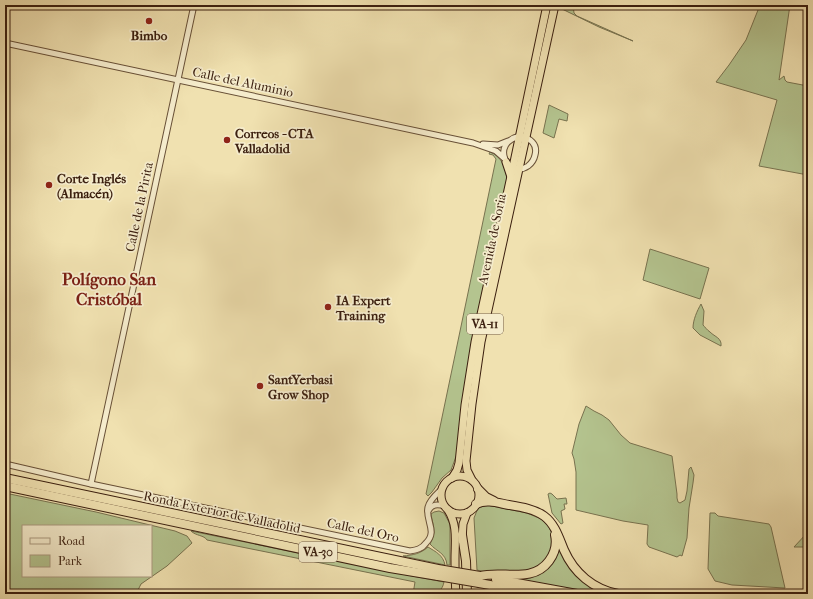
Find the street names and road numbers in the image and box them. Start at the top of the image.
street label: Calle del Aluminio [191,64,295,100]
street label: Calle de la Pirita [122,160,156,253]
street label: Avenida de Soria [475,191,509,287]
road number: VA-11 [467,314,503,334]
street label: Ronda Exterior de Valladolid [142,488,303,536]
street label: Calle del Oro [326,515,401,545]
road number: VA-30 [299,542,337,562]

